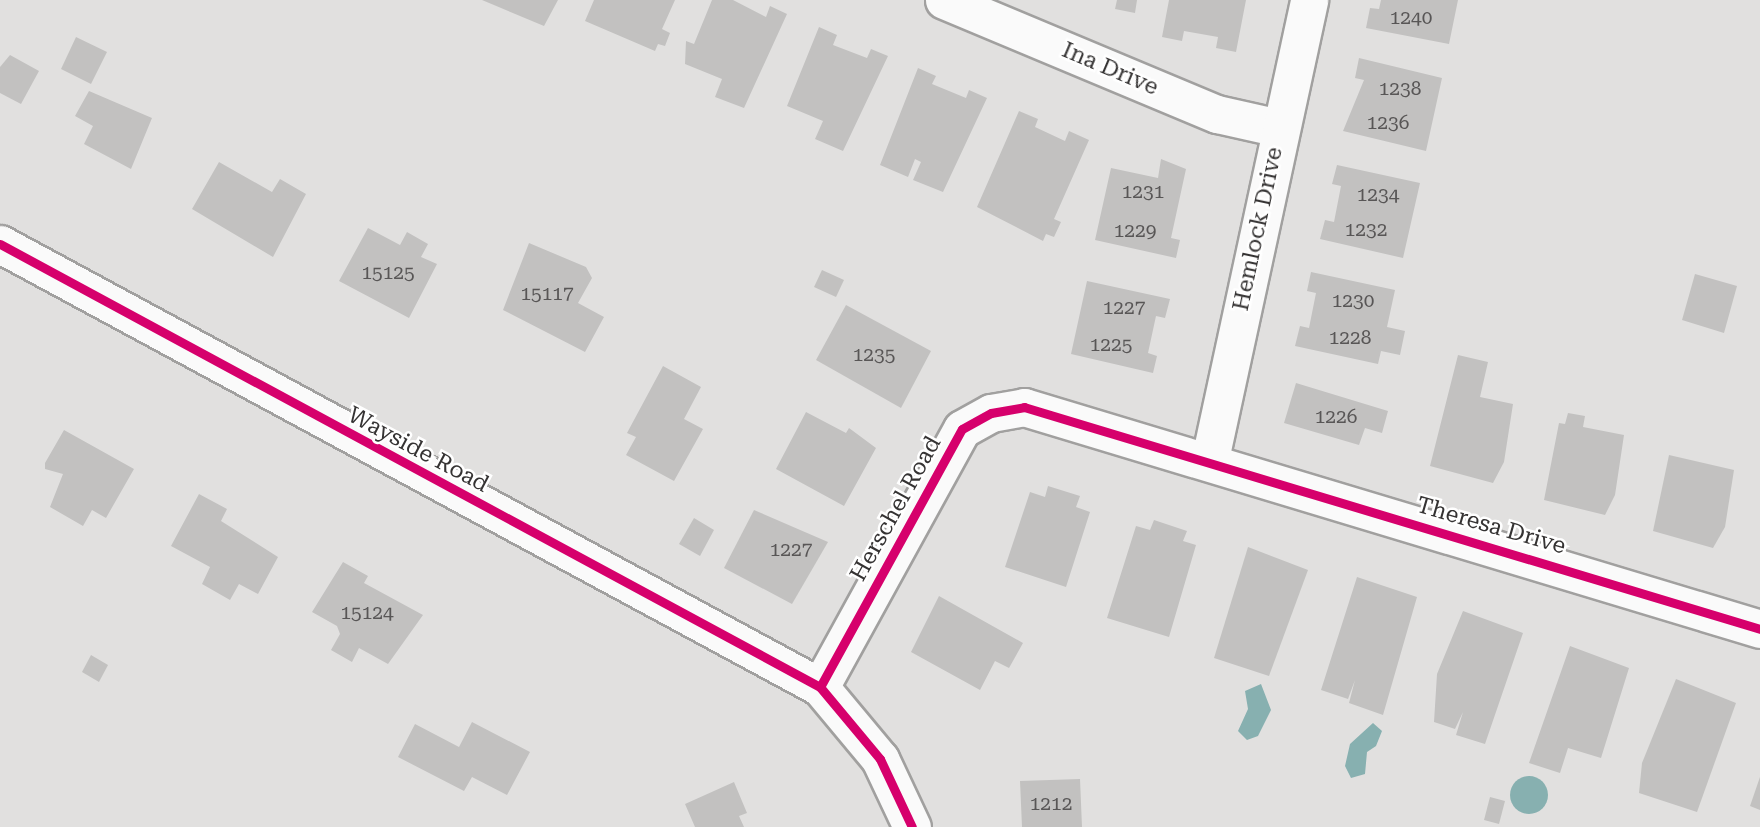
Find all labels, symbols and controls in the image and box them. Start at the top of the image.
house number: 1240 [1390,7,1432,29]
street label: Ina Drive [1058,36,1162,102]
house number: 1238 [1379,78,1421,100]
house number: 1236 [1367,112,1409,134]
street label: Hemlock Drive [1227,145,1289,313]
house number: 1231 [1122,181,1164,203]
house number: 1234 [1357,184,1399,206]
house number: 1232 [1345,219,1387,241]
house number: 1229 [1114,220,1156,242]
house number: 15125 [361,262,415,284]
house number: 15117 [520,283,574,305]
house number: 1230 [1332,290,1374,312]
house number: 1227 [1103,297,1145,319]
house number: 1228 [1329,327,1371,349]
house number: 1225 [1090,334,1132,356]
house number: 1235 [853,344,895,366]
street label: Wayside Road [343,401,493,499]
house number: 1226 [1315,406,1357,428]
street label: Herschel Road [845,432,947,586]
street label: Theresa Drive [1413,492,1569,560]
house number: 1227 [770,539,812,561]
house number: 15124 [340,602,394,624]
house number: 1212 [1030,793,1072,815]

